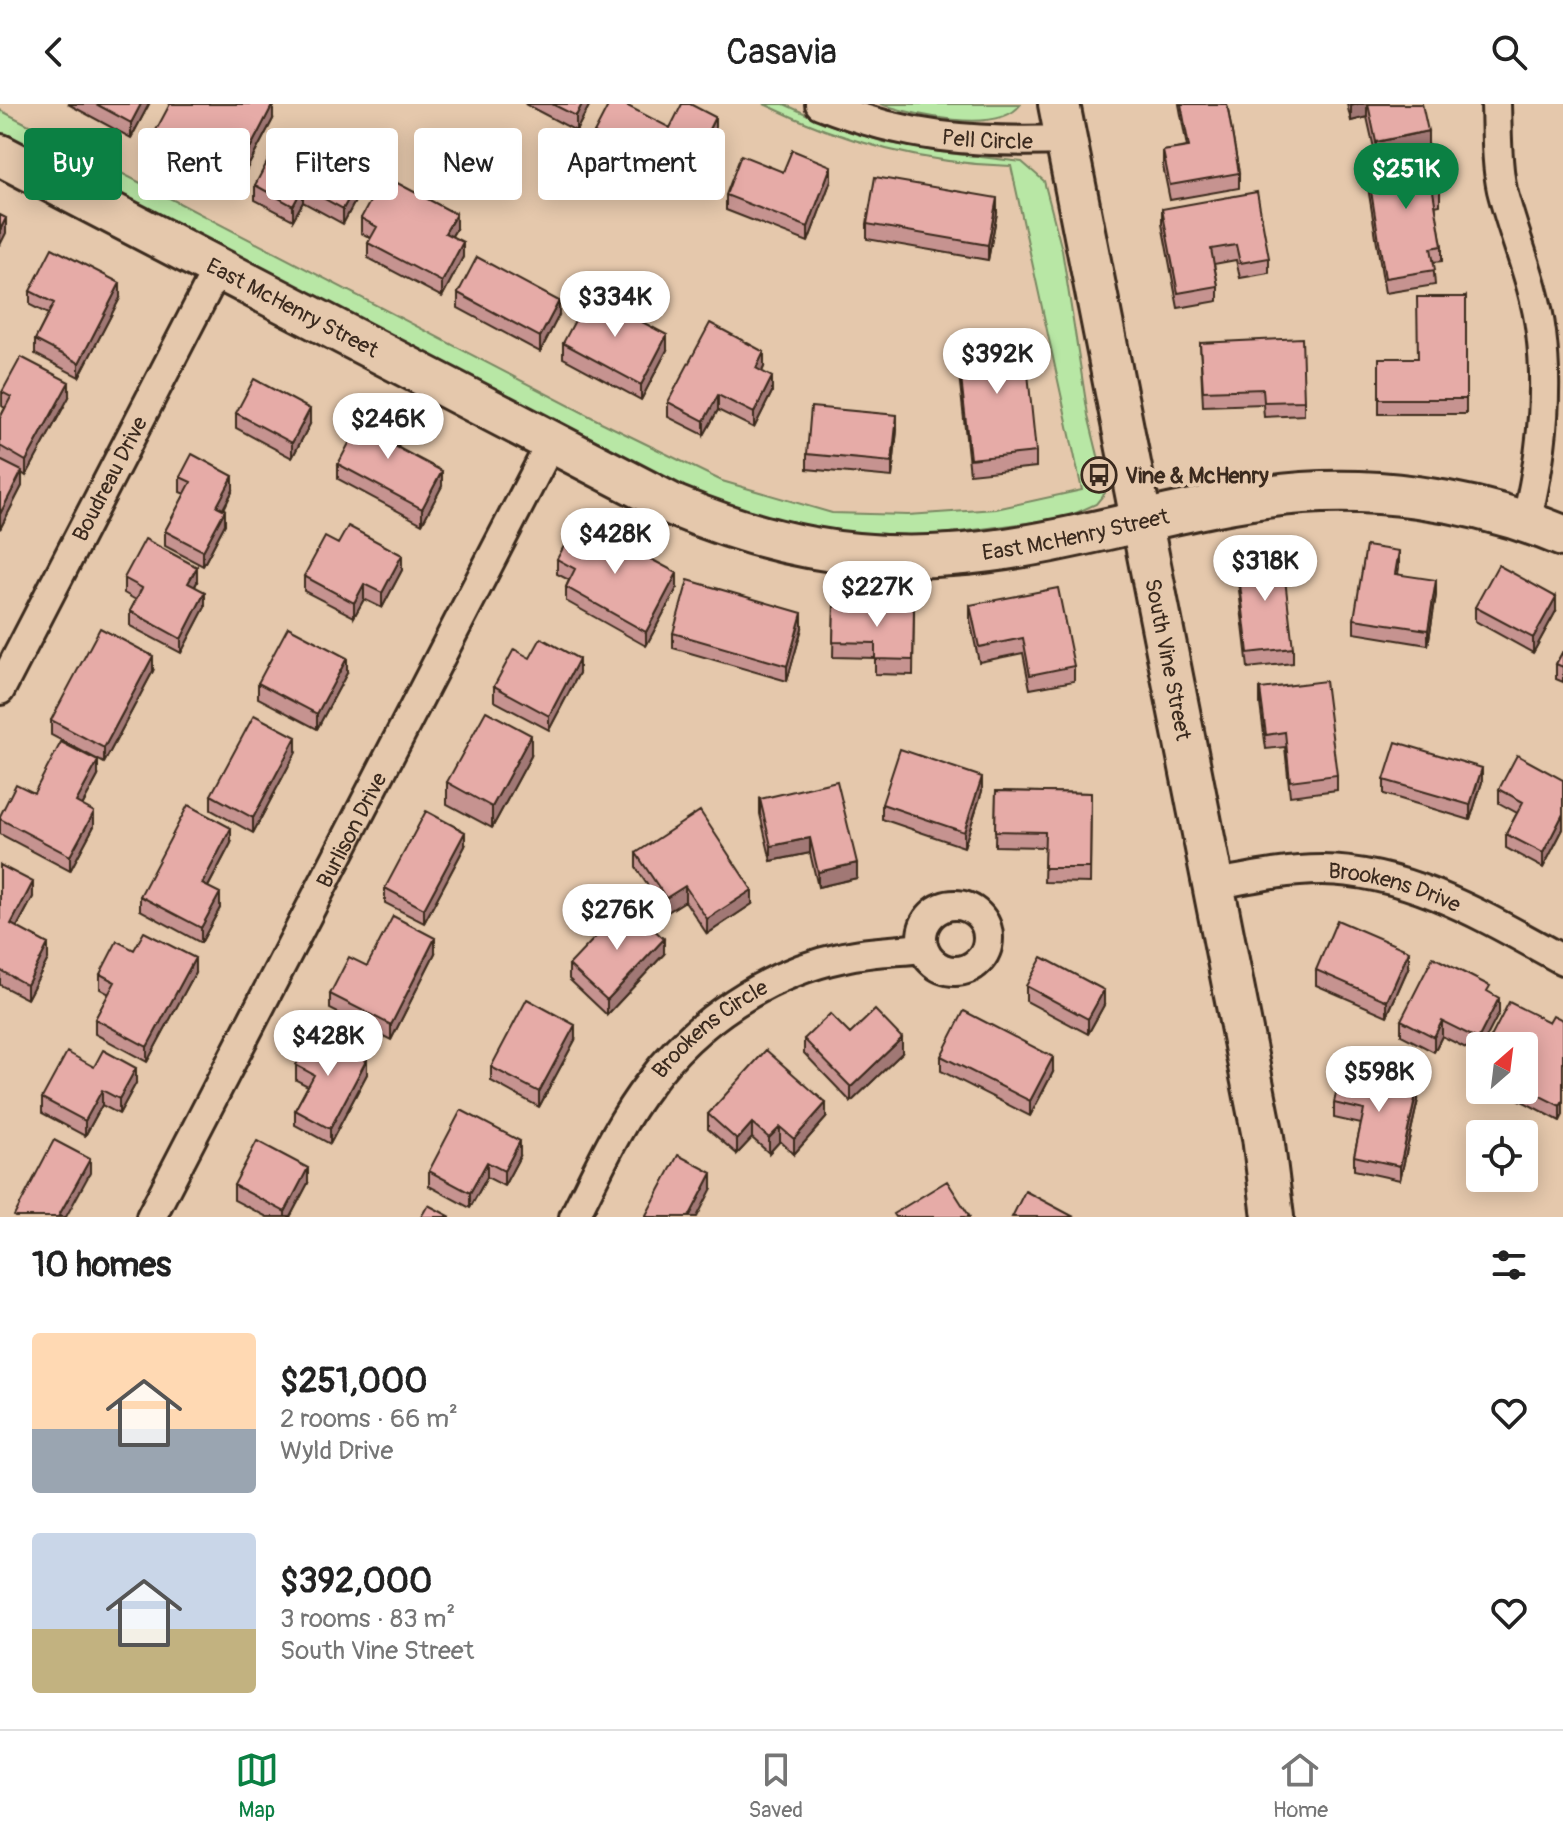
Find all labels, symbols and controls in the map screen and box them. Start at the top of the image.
icon: back [32,30,76,74]
text: Casavia [726,30,837,75]
icon: search [1487,30,1531,74]
street label: Pell Circle [940,123,1033,156]
chip: Buy [24,128,122,200]
chip: Rent [138,128,250,200]
chip: Filters [266,128,398,200]
chip: New [414,128,522,200]
chip: Apartment [538,128,725,200]
pin: $251K [1350,143,1462,211]
text: $251K [1372,153,1440,185]
street label: East McHenry Street [202,252,383,364]
pin: $334K [559,271,671,339]
text: $334K [578,281,652,313]
pin: $392K [941,328,1053,396]
text: $392K [961,338,1033,370]
pin: $246K [332,393,444,461]
text: $246K [351,403,425,435]
street label: Boudreau Drive [66,412,154,546]
bus stop icon: Vine & McHenry [1080,456,1118,494]
place label: Vine & McHenry [1125,462,1269,490]
street label: East McHenry Street [981,502,1172,567]
pin: $428K [559,508,671,576]
text: $428K [579,518,651,550]
pin: $318K [1209,535,1321,603]
text: $318K [1231,545,1299,577]
pin: $227K [821,561,933,629]
text: $227K [841,571,913,603]
street label: South Vine Street [1138,576,1197,743]
street label: Burlison Drive [311,767,394,893]
street label: Brookens Drive [1328,857,1465,919]
pin: $276K [561,884,673,952]
text: $276K [580,894,654,926]
street label: Brookens Circle [646,973,773,1084]
pin: $428K [272,1010,384,1078]
text: $428K [292,1020,364,1052]
north arrow [1466,1032,1538,1104]
map controls [1466,1032,1538,1192]
pin: $598K [1323,1046,1435,1114]
text: $598K [1344,1056,1414,1088]
button: locate [1466,1120,1538,1192]
icon: filters [1487,1243,1531,1287]
text: 10 homes [32,1244,171,1287]
text: $251,000 [280,1360,427,1403]
icon: home [96,1365,192,1461]
icon: heart [1487,1391,1531,1435]
text: 2 rooms · 66 m² [280,1403,458,1435]
text: Wyld Drive [280,1435,393,1467]
text: $392,000 [280,1560,432,1603]
icon: home [96,1565,192,1661]
icon: heart [1487,1591,1531,1635]
text: 3 rooms · 83 m² [280,1603,455,1635]
text: South Vine Street [280,1635,474,1667]
tab: Map [235,1748,279,1824]
tab: Saved [748,1748,803,1824]
tab: Home [1273,1748,1328,1824]

